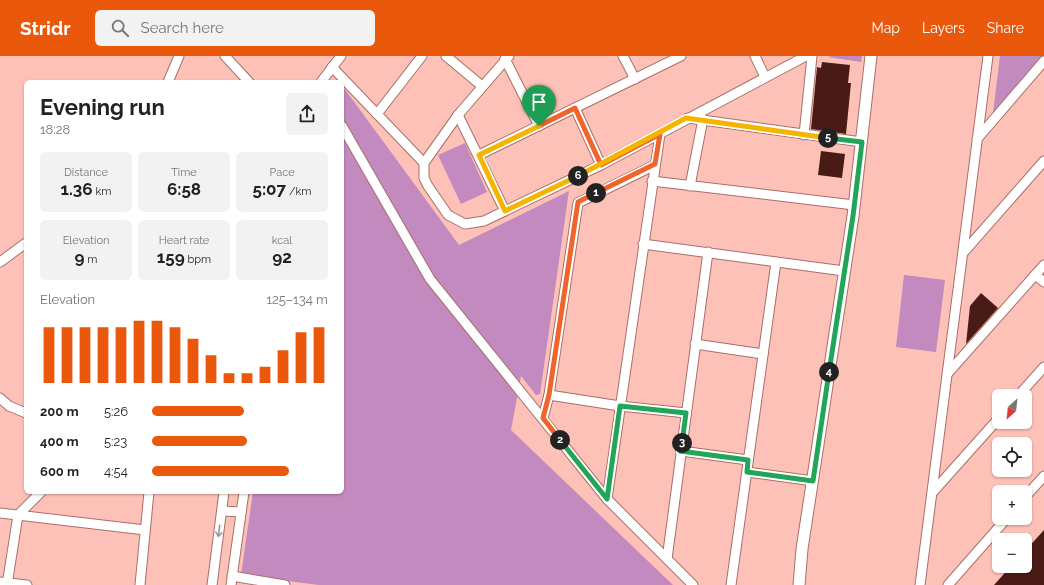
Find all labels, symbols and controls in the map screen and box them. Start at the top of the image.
search box [95,10,375,46]
text: Stridr [20,17,71,39]
icon: search [109,17,131,39]
text: Search here [141,19,224,37]
text: Map [872,20,900,36]
text: Layers [922,20,965,36]
text: Share [987,20,1024,36]
pin [522,85,556,126]
icon: arrive [528,91,550,113]
button: share [286,93,328,135]
text: Evening run [40,94,165,120]
text: 18:28 [40,122,70,137]
pin: 5 [818,128,838,148]
text: 5 [825,131,831,144]
text: Distance [64,166,108,179]
text: Time [171,166,197,179]
text: Pace [269,166,295,179]
pin: 6 [568,166,588,186]
text: 6 [575,169,581,182]
text: 1.36 [61,179,93,199]
text: 6:58 [167,179,201,199]
text: 5:07 [253,179,286,199]
pin: 1 [586,183,606,203]
text: km [93,185,111,198]
text: /km [286,185,311,198]
text: 1 [593,186,599,199]
text: Elevation [63,234,109,247]
text: Heart rate [159,234,209,247]
text: kcal [272,234,292,247]
text: 9 [75,247,85,267]
text: 159 [157,247,185,267]
text: 92 [272,247,292,267]
text: m [85,253,97,266]
text: bpm [185,253,211,266]
text: Elevation [40,292,95,307]
text: 125–134 m [266,292,328,307]
pin: 4 [819,362,839,382]
text: 4 [826,365,832,378]
north arrow [992,389,1032,429]
map controls [992,389,1032,573]
text: 200 m [40,404,79,419]
text: 5:26 [104,404,128,419]
pin: 2 [550,430,570,450]
text: 2 [557,433,563,446]
pin: 3 [672,433,692,453]
text: 400 m [40,434,79,449]
text: 5:23 [104,434,127,449]
text: 3 [679,436,685,449]
button: locate [992,437,1032,477]
text: 600 m [40,464,79,479]
text: 4:54 [104,464,128,479]
button: + [992,485,1032,525]
one-way arrow [215,524,223,537]
button: − [992,533,1032,573]

